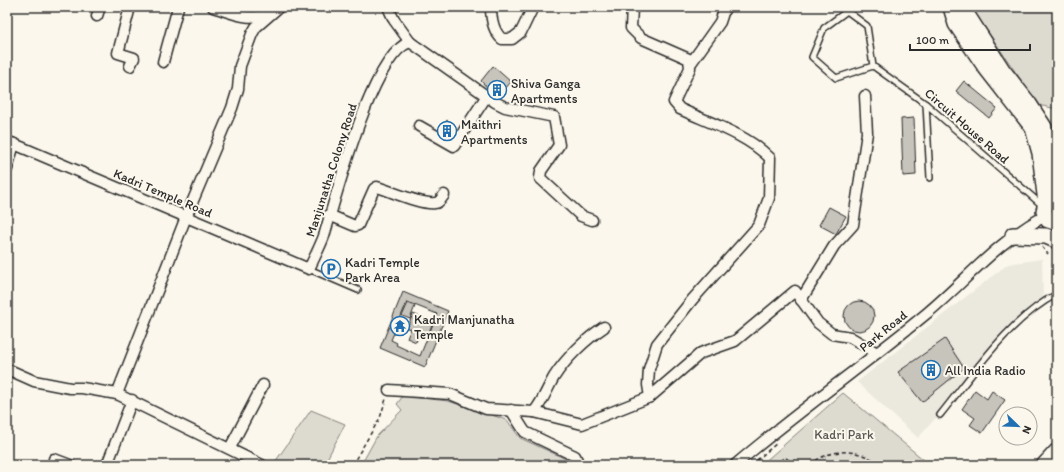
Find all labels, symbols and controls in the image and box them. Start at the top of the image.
scale bar [910,26,1030,52]
text: 100 m [916,33,949,47]
place label: Shiva Ganga Apartments [511,76,581,106]
building icon: Shiva Ganga Apartments [486,79,508,101]
street label: Circuit House Road [922,85,1012,167]
street label: Manjunatha Colony Road [302,101,360,239]
place label: Maithri Apartments [461,117,528,147]
building icon: Maithri Apartments [436,120,458,142]
street label: Kadri Temple Road [111,165,215,221]
place label: Kadri Temple Park Area [345,255,420,285]
parking icon: Kadri Temple Park Area [320,258,342,280]
street label: Park Road [856,307,910,355]
place label: Kadri Manjunatha Temple [414,312,515,342]
temple icon: Kadri Manjunatha Temple [389,315,411,337]
building icon: All India Radio [920,359,942,381]
place label: All India Radio [945,363,1026,378]
north arrow [998,406,1038,446]
text: N [1019,424,1034,436]
park label: Kadri Park [814,427,874,442]

